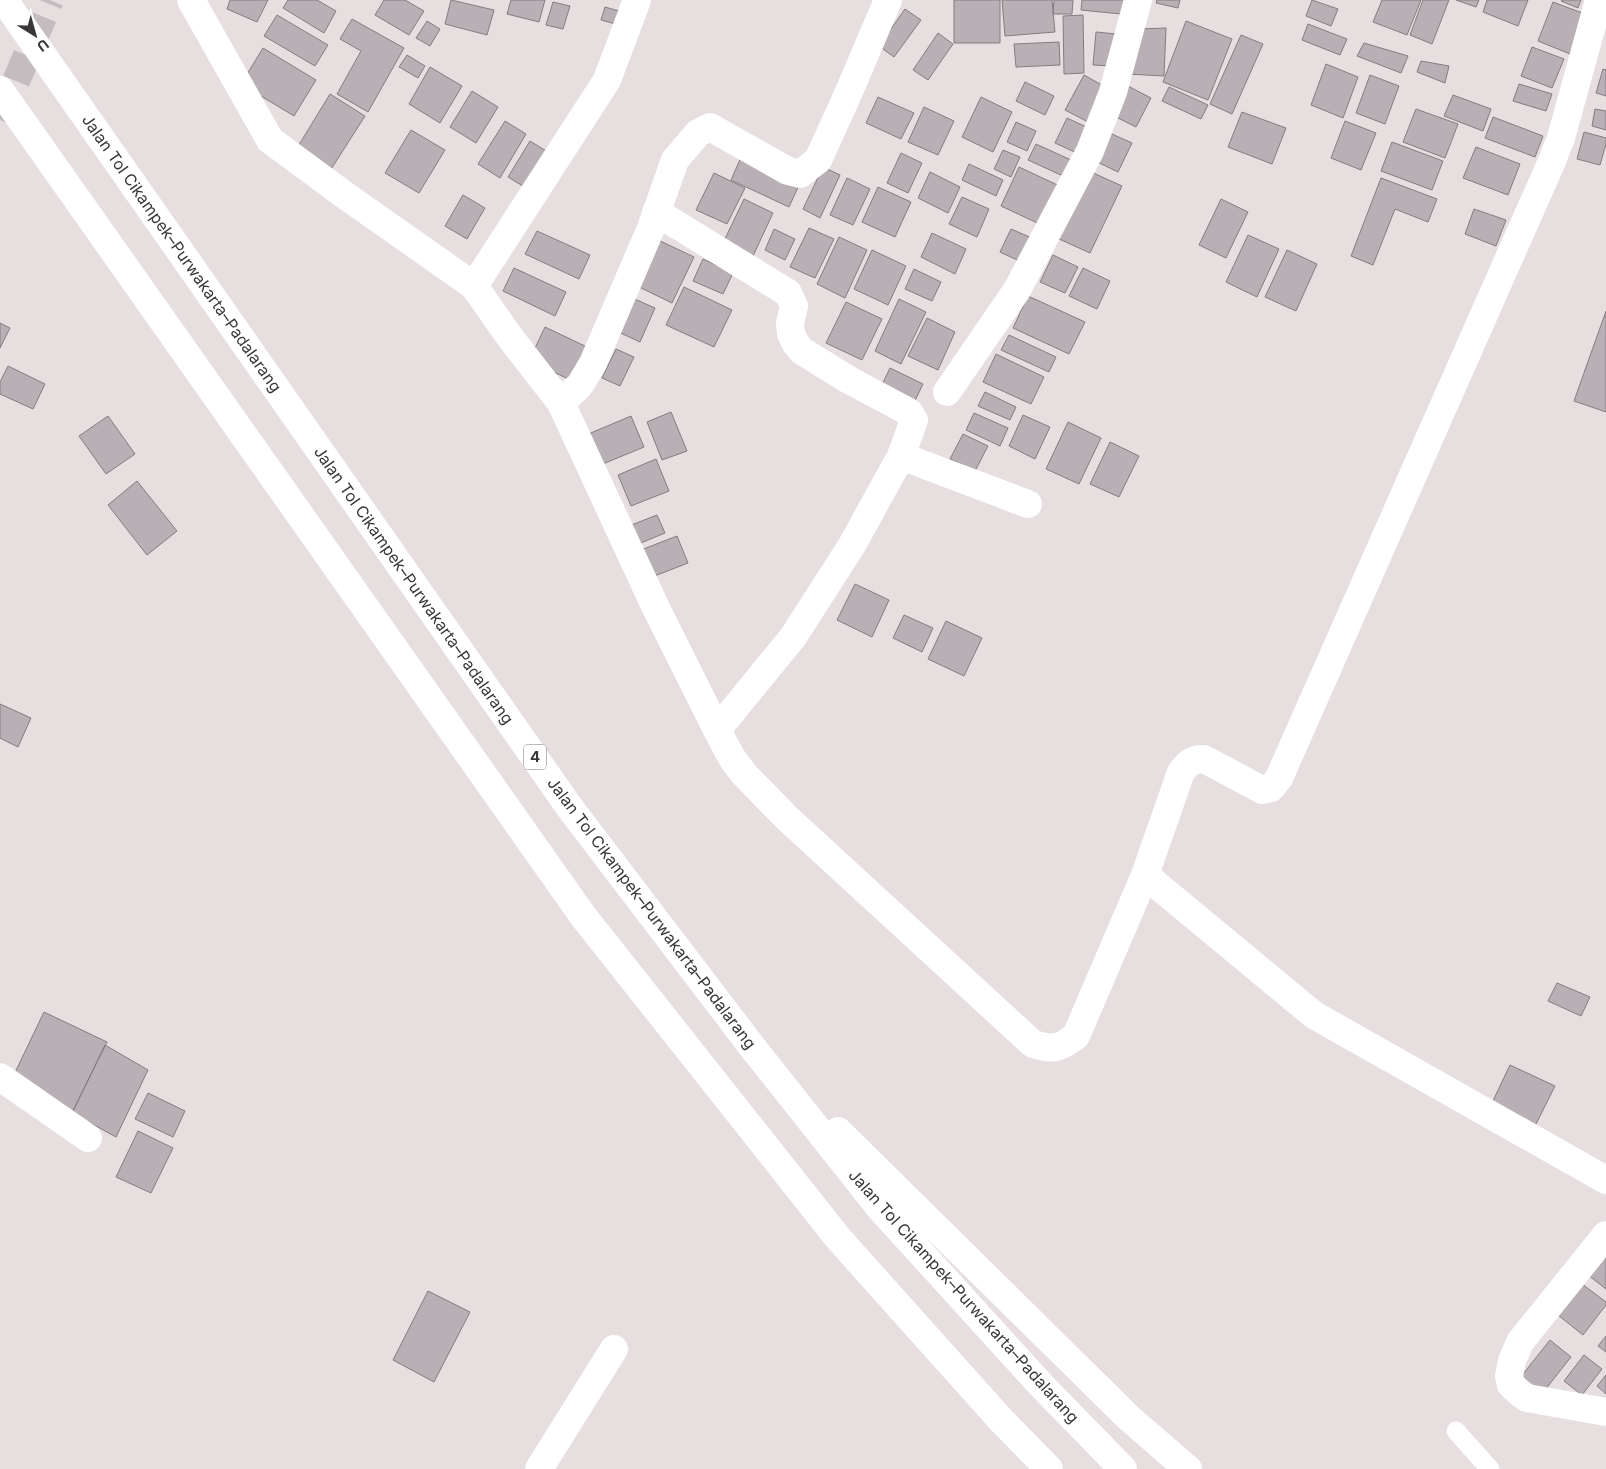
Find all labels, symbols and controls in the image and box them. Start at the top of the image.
north arrow [10,10,60,60]
text: U [34,36,52,56]
street label: Jalan Tol Cikampek–Purwakarta–Padalarang [78,110,286,396]
street label: Jalan Tol Cikampek–Purwakarta–Padalarang [310,442,518,728]
road number: 4 [524,744,546,770]
street label: Jalan Tol Cikampek–Purwakarta–Padalarang [543,773,761,1053]
street label: Jalan Tol Cikampek–Purwakarta–Padalarang [845,1165,1083,1427]

